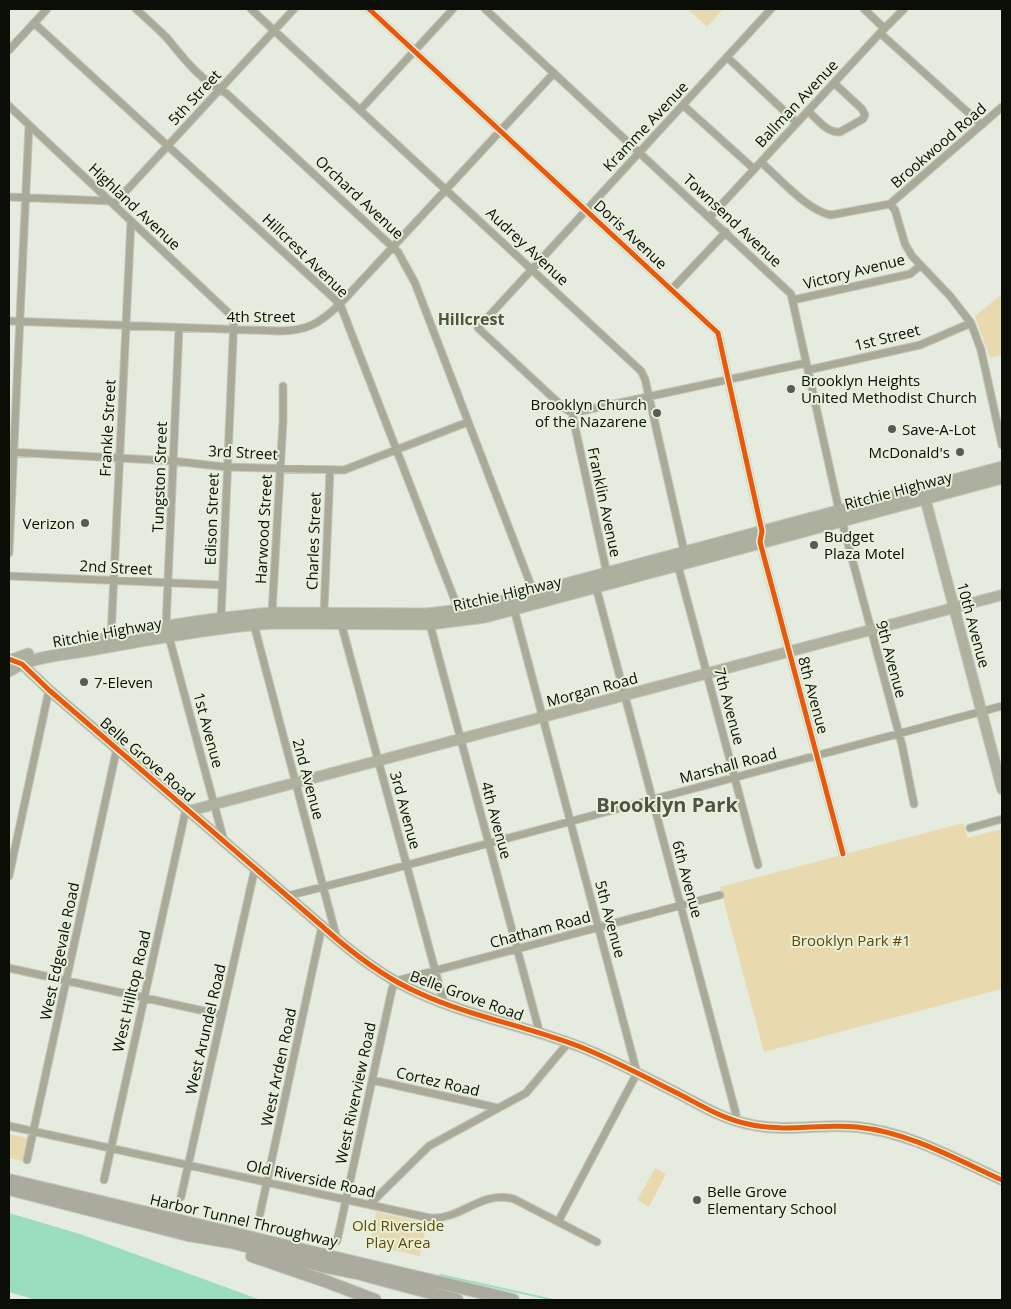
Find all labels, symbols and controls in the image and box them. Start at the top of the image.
street label: Ballman Avenue [750,55,842,151]
street label: 5th Street [163,65,225,129]
street label: Kramme Avenue [598,77,692,175]
street label: Brookwood Road [886,98,990,192]
street label: Orchard Avenue [312,151,408,243]
street label: Highland Avenue [85,158,185,254]
street label: Townsend Avenue [679,169,787,271]
street label: Doris Avenue [590,195,672,273]
street label: Audrey Avenue [482,203,574,289]
street label: Hillcrest Avenue [258,209,354,301]
street label: Victory Avenue [801,249,907,293]
street label: 4th Street [227,306,295,326]
district label: Hillcrest [438,308,504,330]
street label: 1st Street [852,319,922,355]
place label: Brooklyn Heights United Methodist Church [801,370,977,407]
street label: Frankle Street [94,379,120,477]
marker: Brooklyn Heights United Methodist Church [785,383,797,395]
place label: Brooklyn Church of the Nazarene [530,394,647,431]
marker: Brooklyn Church of the Nazarene [651,407,663,419]
place label: Save-A-Lot [902,419,976,439]
street label: Tungston Street [147,421,171,533]
marker: Save-A-Lot [886,423,898,435]
street label: 3rd Street [208,440,278,464]
place label: McDonald's [868,442,950,462]
street label: Franklin Avenue [584,445,626,559]
marker: McDonald's [954,446,966,458]
street label: Ritchie Highway [842,466,954,514]
street label: Edison Street [199,472,223,566]
street label: Harwood Street [250,473,276,585]
street label: Charles Street [301,492,325,590]
place label: Verizon [22,513,75,533]
marker: Verizon [79,517,91,529]
place label: Budget Plaza Motel [824,526,904,563]
marker: Budget Plaza Motel [808,539,820,551]
street label: 2nd Street [79,555,153,579]
street label: Ritchie Highway [451,571,564,615]
street label: 10th Avenue [953,580,995,670]
street label: Ritchie Highway [51,612,164,651]
street label: 9th Avenue [872,618,912,700]
street label: 8th Avenue [794,654,834,736]
street label: 7th Avenue [710,665,750,747]
street label: Morgan Road [544,667,640,711]
place label: 7-Eleven [94,672,153,692]
marker: 7-Eleven [78,676,90,688]
street label: 1st Avenue [189,690,229,770]
street label: Belle Grove Road [96,712,200,806]
street label: 2nd Avenue [289,736,329,822]
street label: Marshall Road [677,742,779,788]
street label: 3rd Avenue [386,769,426,851]
street label: 4th Avenue [477,779,517,861]
district label: Brooklyn Park [596,791,738,818]
street label: 6th Avenue [668,838,708,920]
street label: 5th Avenue [591,878,631,960]
street label: West Edgevale Road [35,880,83,1022]
street label: Chatham Road [487,906,593,952]
street label: West Hilltop Road [107,928,155,1054]
park label: Brooklyn Park #1 [791,930,911,950]
street label: West Arundel Road [180,962,230,1096]
street label: Belle Grove Road [407,965,527,1025]
street label: West Arden Road [256,1006,300,1128]
street label: West Riverview Road [330,1020,380,1166]
street label: Cortez Road [394,1062,482,1100]
street label: Old Riverside Road [244,1155,378,1201]
place label: Belle Grove Elementary School [707,1181,837,1218]
street label: Harbor Tunnel Throughway [148,1189,340,1251]
marker: Belle Grove Elementary School [691,1194,703,1206]
park label: Old Riverside Play Area [352,1215,444,1252]

